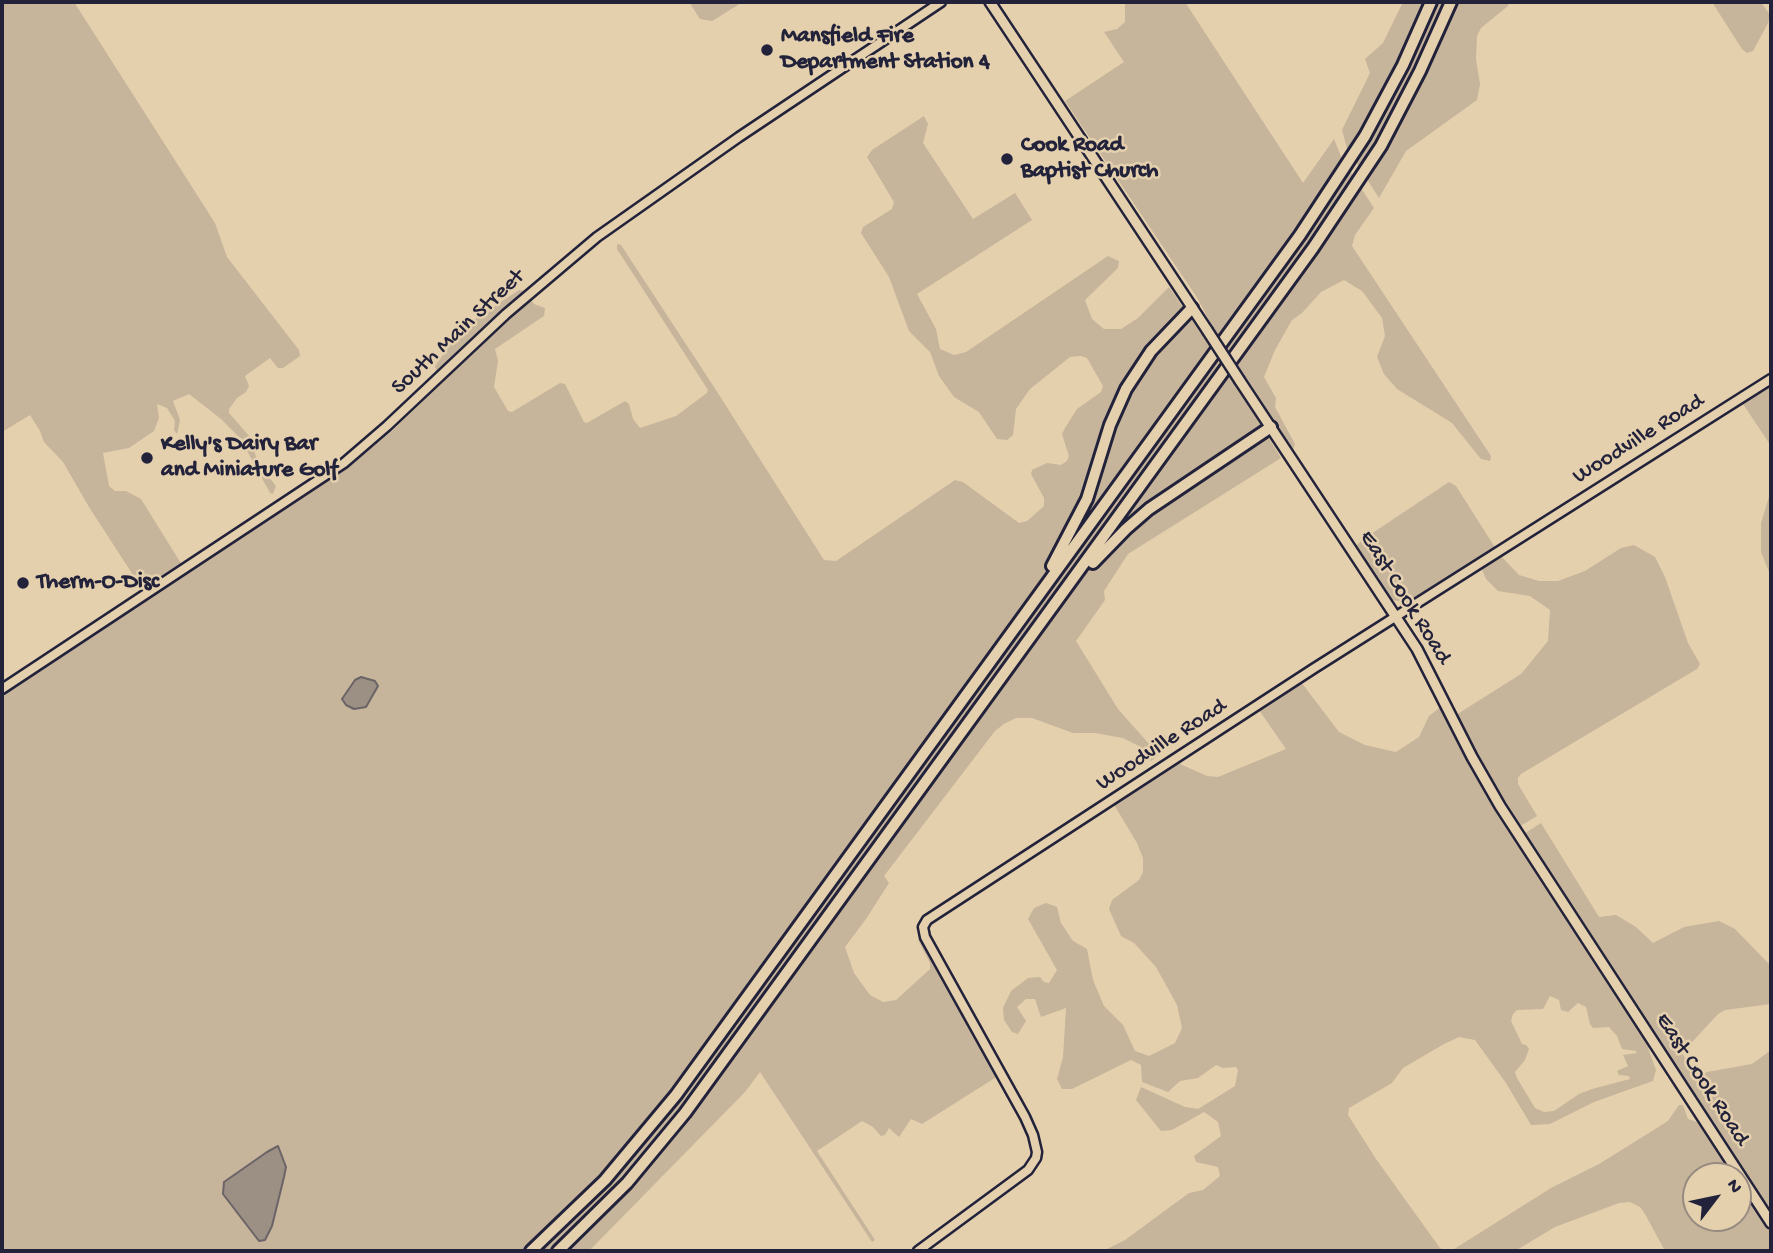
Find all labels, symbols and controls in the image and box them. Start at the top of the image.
place label: Mansfield Fire Department Station 4 [781,23,990,77]
marker: Mansfield Fire Department Station 4 [759,42,775,58]
place label: Cook Road Baptist Church [1021,132,1158,186]
marker: Cook Road Baptist Church [999,151,1015,167]
street label: South Main Street [387,264,531,402]
street label: Woodville Road [1568,389,1710,491]
place label: Kelly's Dairy Bar and Miniature Golf [161,431,337,485]
marker: Kelly's Dairy Bar and Miniature Golf [139,450,155,466]
street label: East Cook Road [1352,526,1456,670]
place label: Therm-O-Disc [37,569,159,597]
marker: Therm-O-Disc [15,575,31,591]
street label: Woodville Road [1092,694,1232,798]
street label: East Cook Road [1648,1008,1754,1152]
north arrow [1682,1162,1752,1232]
text: N [1720,1175,1747,1198]

